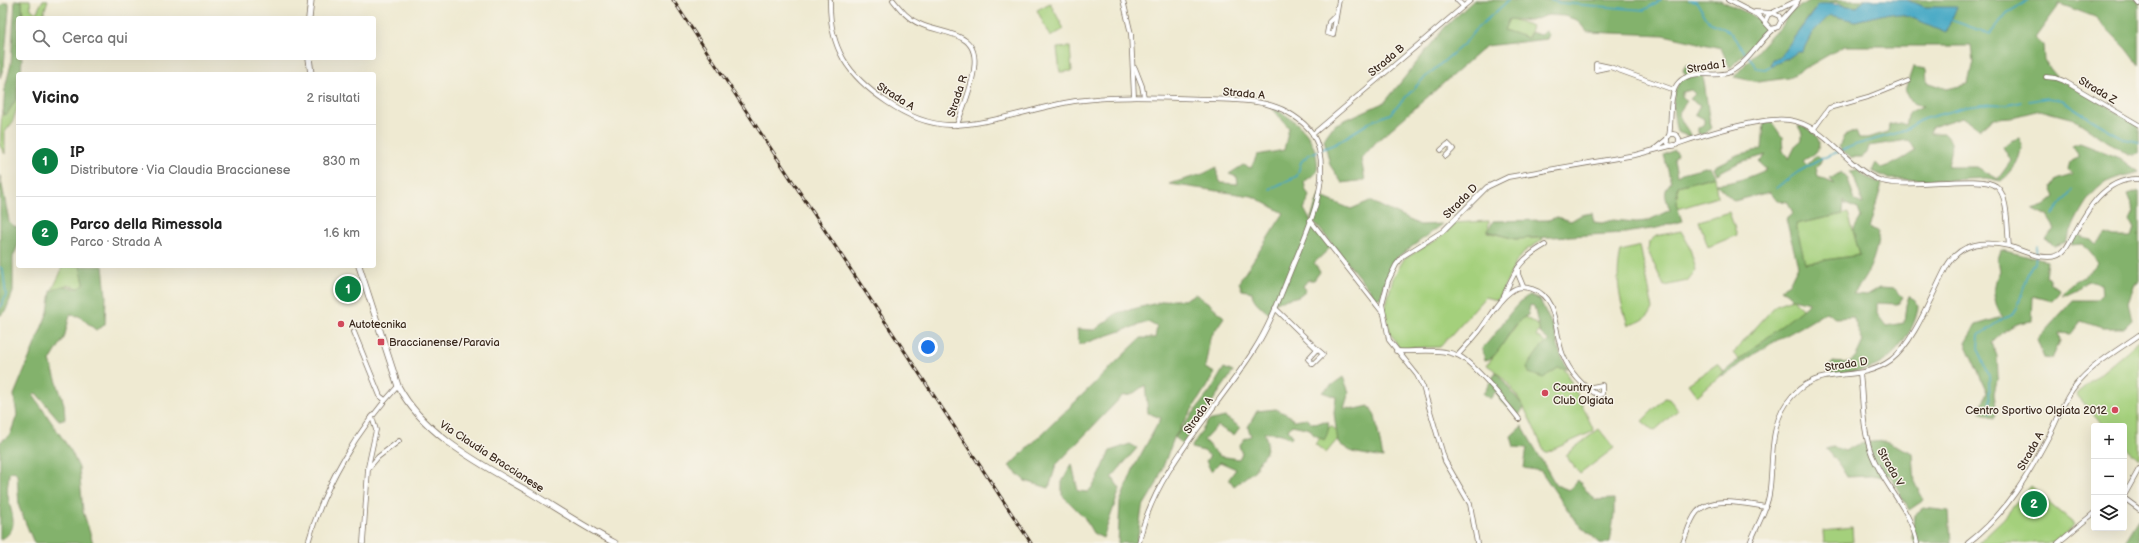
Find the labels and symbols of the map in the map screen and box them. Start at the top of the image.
street label: Strada B [1366,41,1407,79]
street label: Strada I [1686,57,1727,76]
street label: Strada R [945,73,970,119]
street label: Strada Z [2076,74,2119,107]
street label: Strada A [874,80,917,113]
street label: Strada A [1222,85,1266,102]
street label: Strada D [1440,181,1480,221]
pin: 1 [335,274,361,304]
place label: Autotecnika [349,318,407,331]
marker: Autotecnika [336,319,346,329]
place label: Braccianense/Paravia [389,336,500,349]
marker: Braccianense/Paravia [376,337,386,347]
your location [918,337,938,357]
street label: Strada D [1824,355,1869,374]
place label: Country Club Olgiata [1553,381,1614,407]
marker: Country Club Olgiata [1540,388,1550,398]
street label: Strada A [1181,394,1216,436]
place label: Centro Sportivo Olgiata 2012 [1965,404,2107,417]
marker: Centro Sportivo Olgiata 2012 [2110,405,2120,415]
street label: Via Claudia Braccianese [437,418,547,495]
street label: Strada A [2015,429,2046,473]
street label: Strada V [1874,446,1907,489]
pin: 2 [2021,489,2047,519]

